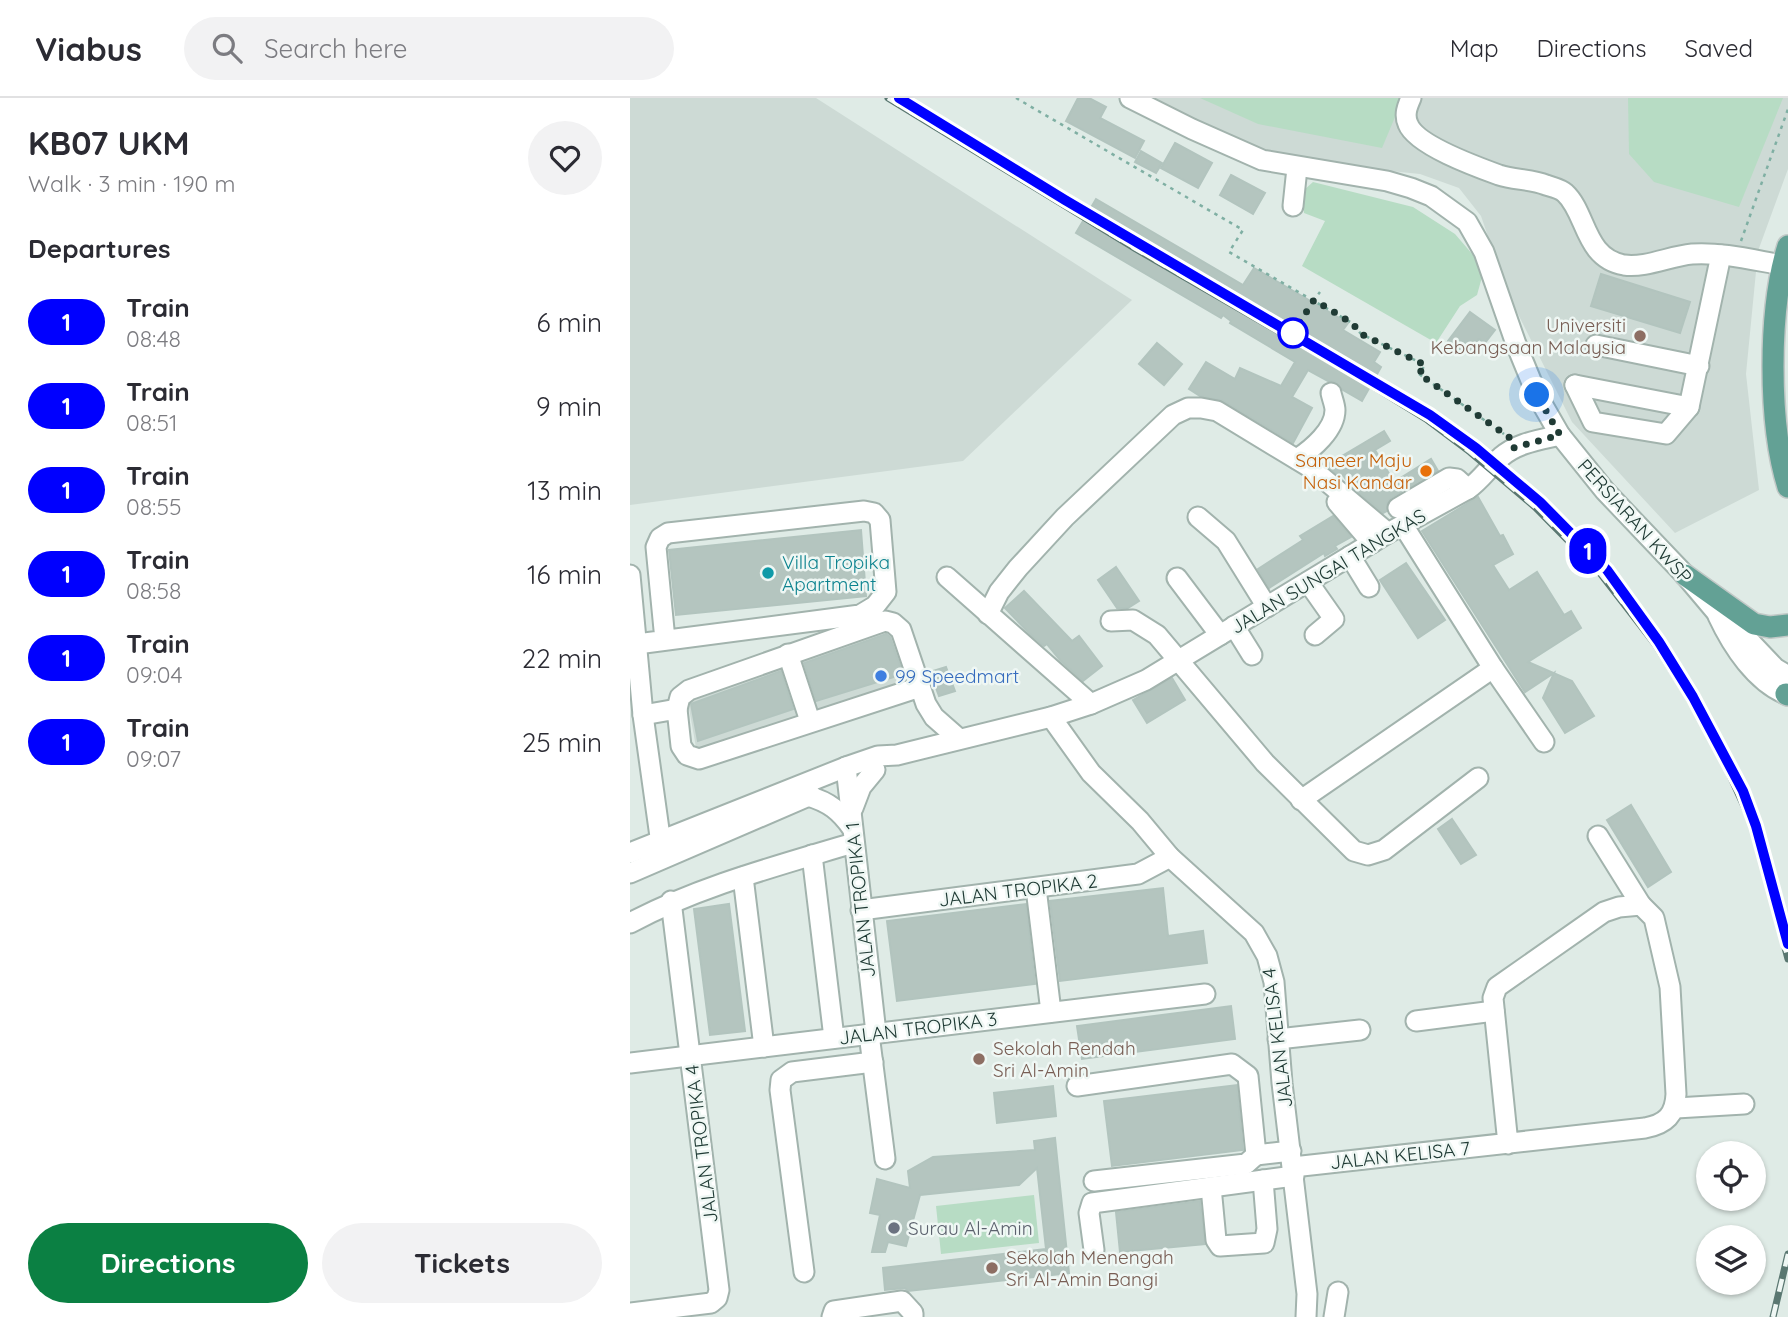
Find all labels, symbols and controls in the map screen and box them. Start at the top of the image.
search box [184,17,674,80]
text: Viabus [35,28,142,69]
icon: search [208,29,246,67]
text: Search here [264,32,407,65]
text: Map [1450,33,1499,63]
text: Directions [1537,33,1647,63]
text: Saved [1685,33,1753,63]
button: heart [528,121,602,195]
text: KB07 UKM [28,122,189,163]
text: Walk · 3 min · 190 m [28,169,235,198]
text: Departures [28,232,171,265]
text: Train [126,291,190,324]
text: 6 min [537,306,602,339]
text: 1 [62,307,71,337]
place label: Universiti Kebangsaan Malaysia [1431,313,1626,359]
unlabelled marker [1278,318,1308,348]
text: 08:48 [126,324,181,353]
marker: Universiti Kebangsaan Malaysia [1632,328,1648,344]
text: Train [126,375,190,408]
your location [1519,377,1554,412]
text: 9 min [536,390,602,423]
text: 1 [62,391,71,421]
text: 08:51 [126,408,177,437]
place label: Sameer Maju Nasi Kandar [1295,448,1413,494]
street label: PERSIARAN KWSP [1573,454,1697,588]
text: Train [126,459,190,492]
marker: Sameer Maju Nasi Kandar [1418,463,1434,479]
text: 13 min [527,474,602,507]
text: 1 [62,475,71,505]
text: 08:55 [126,492,181,521]
street label: JALAN SUNGAI TANGKAS [1226,503,1430,639]
line badge: 1 [1565,528,1611,574]
text: 1 [1583,536,1593,566]
text: Train [126,543,190,576]
place label: Villa Tropika Apartment [782,550,890,596]
text: 16 min [527,558,602,591]
text: 1 [62,559,71,589]
marker: Villa Tropika Apartment [760,565,776,581]
text: 08:58 [126,576,181,605]
text: Train [126,627,190,660]
text: 22 min [522,642,602,675]
text: 1 [62,643,71,673]
text: 09:04 [126,660,183,689]
place label: 99 Speedmart [895,664,1019,688]
marker: 99 Speedmart [873,668,889,684]
text: Train [126,711,190,744]
text: 25 min [522,726,602,759]
text: 1 [62,727,71,757]
text: 09:07 [126,744,181,773]
street label: JALAN TROPIKA 1 [840,821,880,979]
street label: JALAN TROPIKA 2 [937,868,1099,912]
street label: JALAN KELISA 4 [1257,967,1297,1109]
street label: JALAN TROPIKA 3 [838,1006,998,1050]
place label: Sekolah Rendah Sri Al-Amin [993,1036,1136,1082]
marker: Sekolah Rendah Sri Al-Amin [971,1051,987,1067]
street label: JALAN TROPIKA 4 [679,1063,723,1225]
street label: JALAN KELISA 7 [1329,1136,1471,1174]
map controls [1696,1141,1766,1295]
button: locate [1696,1141,1766,1211]
place label: Surau Al-Amin [908,1216,1033,1240]
marker: Surau Al-Amin [886,1220,902,1236]
button: Directions [28,1223,308,1303]
button: Tickets [322,1223,602,1303]
button: layers [1696,1225,1766,1295]
place label: Sekolah Menengah Sri Al-Amin Bangi [1006,1245,1174,1291]
marker: Sekolah Menengah Sri Al-Amin Bangi [984,1260,1000,1276]

